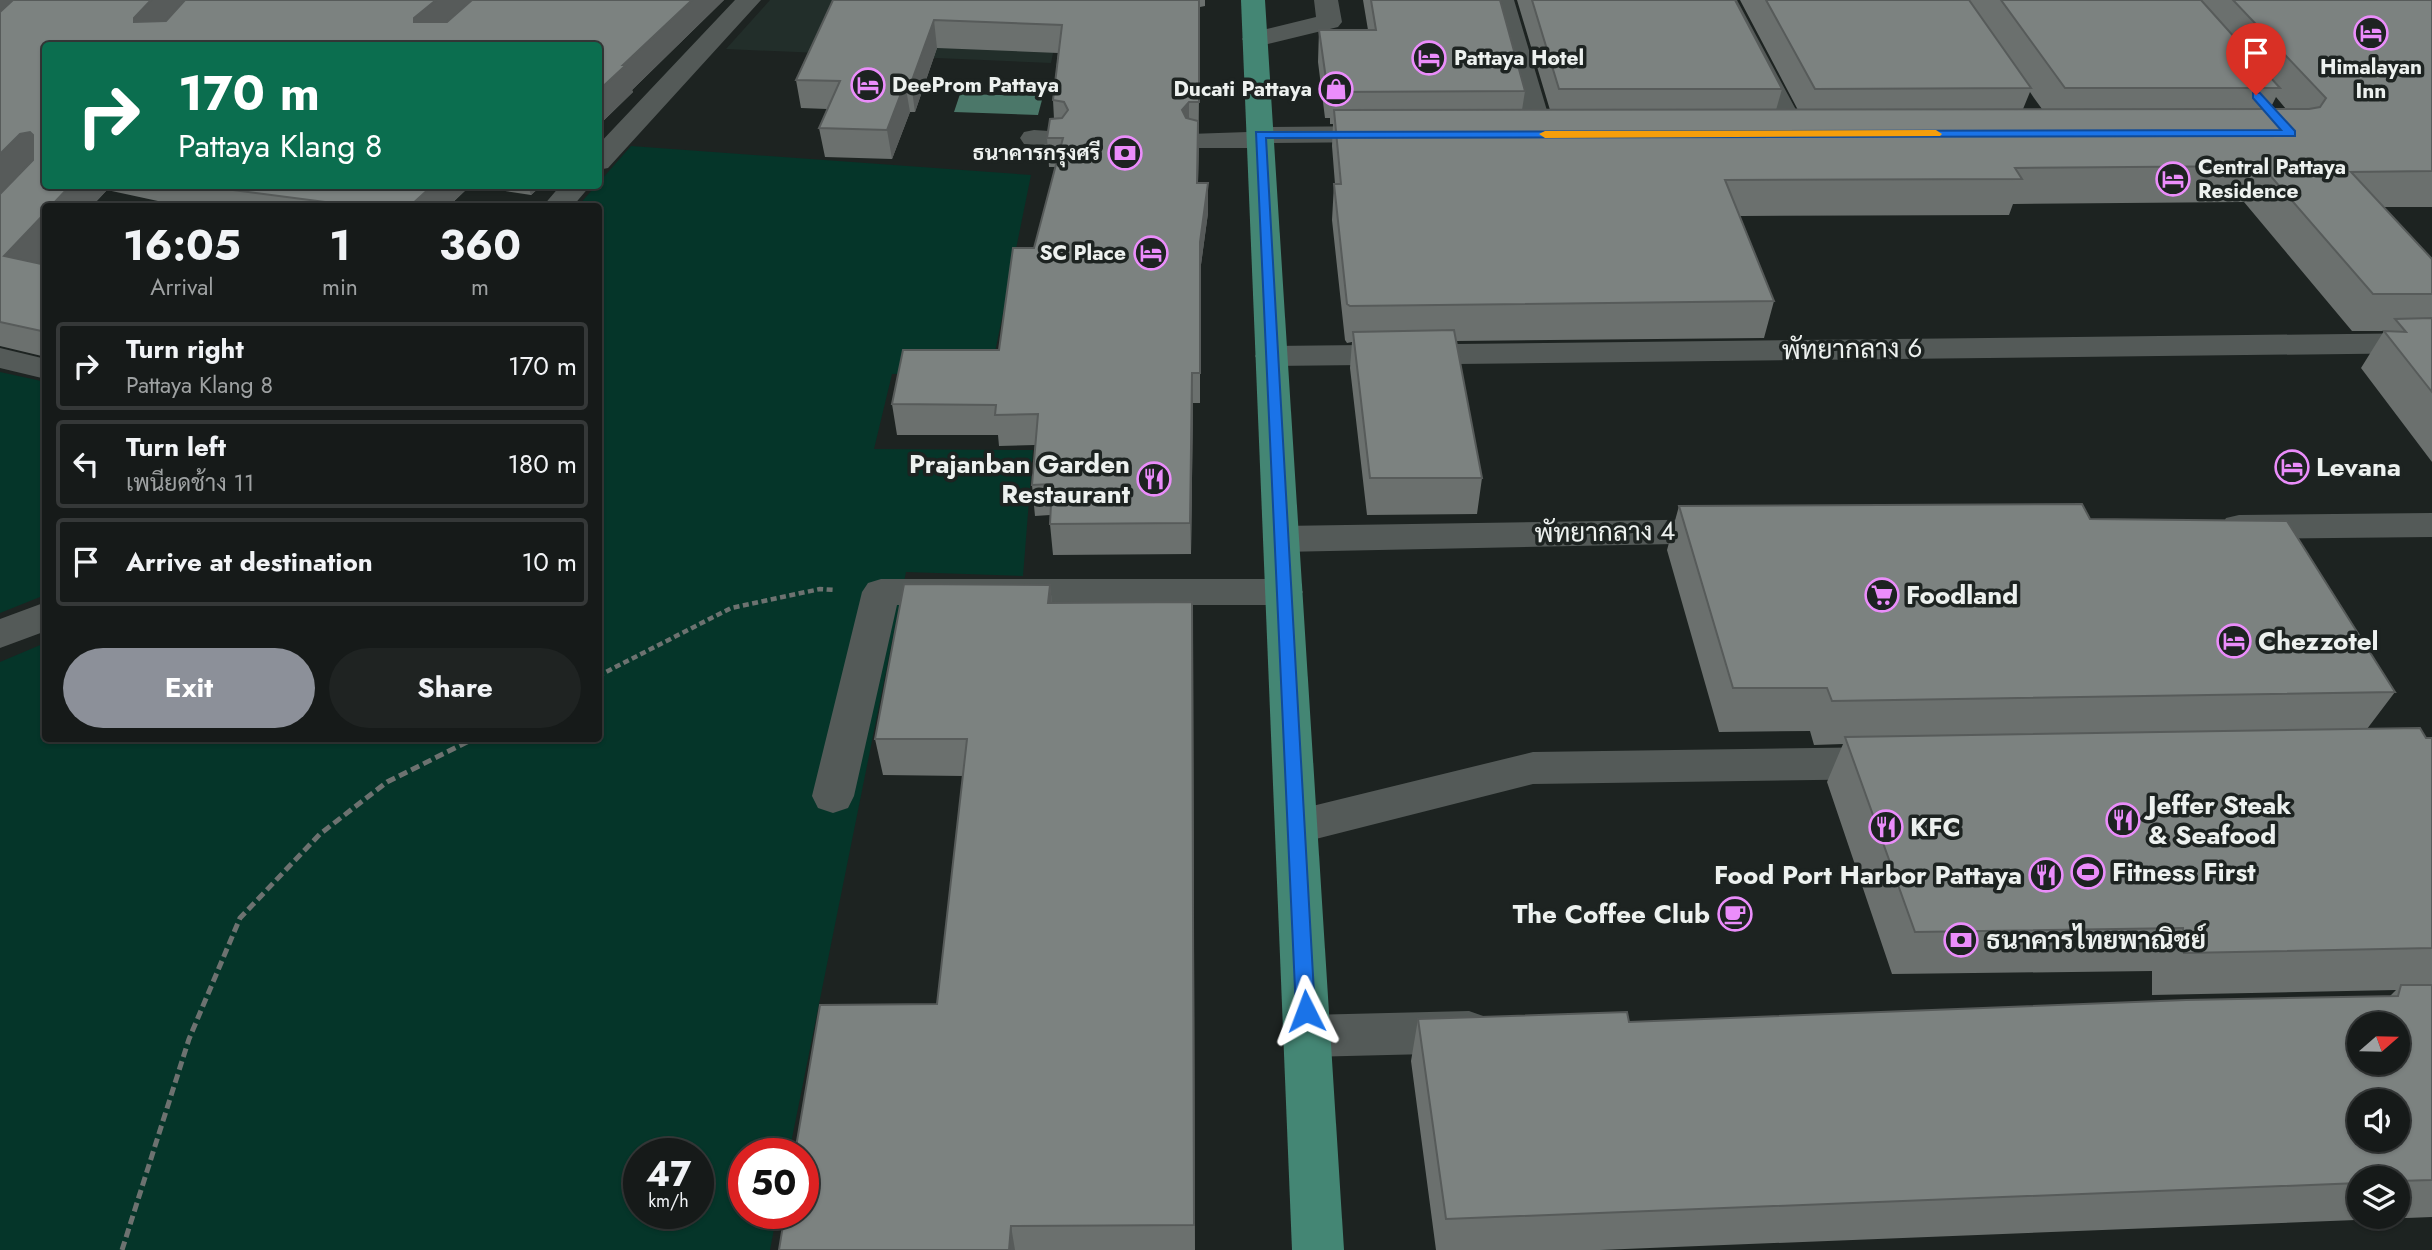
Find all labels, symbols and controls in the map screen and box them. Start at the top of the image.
hotel icon: Himalayan Inn [2352,14,2390,52]
pin [2226,23,2286,95]
icon: arrive [2237,34,2275,72]
hotel icon: Pattaya Hotel [1410,39,1448,77]
place label: Pattaya Hotel [1454,43,1584,73]
place label: Himalayan Inn [2320,52,2422,106]
text: 170 m [178,58,320,128]
hotel icon: DeeProm Pattaya [849,66,887,104]
icon: right [63,70,154,161]
place label: DeeProm Pattaya [892,70,1059,100]
shop icon: Ducati Pattaya [1317,70,1355,108]
place label: Ducati Pattaya [1173,74,1312,104]
text: Pattaya Klang 8 [178,123,383,169]
bank icon: ธนาคารกรุงศรี [1106,134,1144,172]
place label: ธนาคารกรุงศรี [972,138,1100,168]
place label: Central Pattaya Residence [2198,152,2346,206]
hotel icon: Central Pattaya Residence [2154,160,2192,198]
text: 16:05 [123,215,241,276]
text: 1 [329,215,351,276]
text: 360 [439,215,521,276]
hotel icon: SC Place [1132,234,1170,272]
place label: SC Place [1039,238,1126,268]
text: Arrival [150,270,214,304]
text: min [322,270,358,304]
text: m [471,270,489,304]
street label: พัทยากลาง 6 [1781,329,1923,369]
text: Turn right [126,330,244,368]
icon: right [67,347,105,385]
text: 170 m [508,347,577,385]
text: Pattaya Klang 8 [126,368,273,402]
text: Turn left [126,428,226,466]
icon: left [67,445,105,483]
text: 180 m [507,445,577,483]
place label: Prajanban Garden Restaurant [909,445,1131,513]
hotel icon: Levana [2273,448,2311,486]
place label: Levana [2316,448,2401,486]
restaurant icon: Prajanban Garden Restaurant [1135,460,1173,498]
text: เพนียดช้าง 11 [126,466,254,500]
street label: พัทยากลาง 4 [1534,512,1676,552]
icon: arrive [67,543,105,581]
text: Arrive at destination [126,543,373,581]
text: 10 m [522,543,577,581]
supermarket icon: Foodland [1863,576,1901,614]
place label: Foodland [1906,576,2018,614]
hotel icon: Chezzotel [2215,622,2253,660]
place label: Chezzotel [2258,622,2379,660]
button: Exit [63,648,315,728]
button: Share [329,648,581,728]
place label: Jeffer Steak & Seafood [2143,786,2291,854]
restaurant icon: Jeffer Steak & Seafood [2104,801,2142,839]
restaurant icon: KFC [1867,808,1905,846]
place label: KFC [1910,808,1961,846]
sports icon: Fitness First [2069,853,2107,891]
place label: Fitness First [2112,853,2256,891]
place label: Food Port Harbor Pattaya [1714,856,2022,894]
restaurant icon: Food Port Harbor Pattaya [2027,856,2065,894]
place label: The Coffee Club [1513,895,1710,933]
cafe icon: The Coffee Club [1716,895,1754,933]
bank icon: ธนาคารไทยพาณิชย์ [1942,921,1980,959]
place label: ธนาคารไทยพาณิชย์ [1986,921,2207,959]
position arrow [1269,974,1343,1048]
north arrow [2347,1012,2410,1074]
map controls [2347,1012,2410,1229]
button: sound [2347,1089,2410,1152]
speed limit sign: 50 [728,1138,819,1229]
text: 47 [646,1149,691,1199]
button: layers [2347,1166,2410,1229]
text: km/h [648,1188,689,1214]

